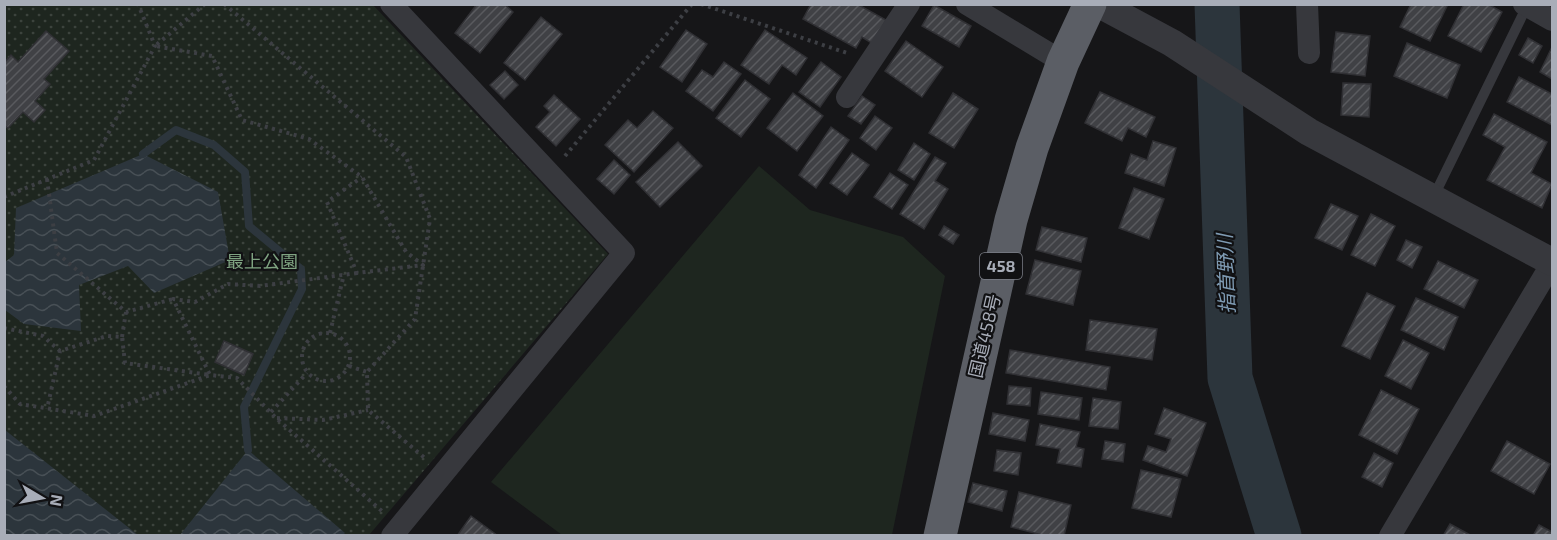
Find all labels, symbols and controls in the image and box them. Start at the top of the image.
water label: 指首野川 [1212,232,1238,314]
park label: 最上公園 [226,250,298,272]
road number: 458 [980,253,1022,279]
street label: 国道458号 [964,292,1004,380]
north arrow [12,468,72,528]
text: N [47,493,68,508]

